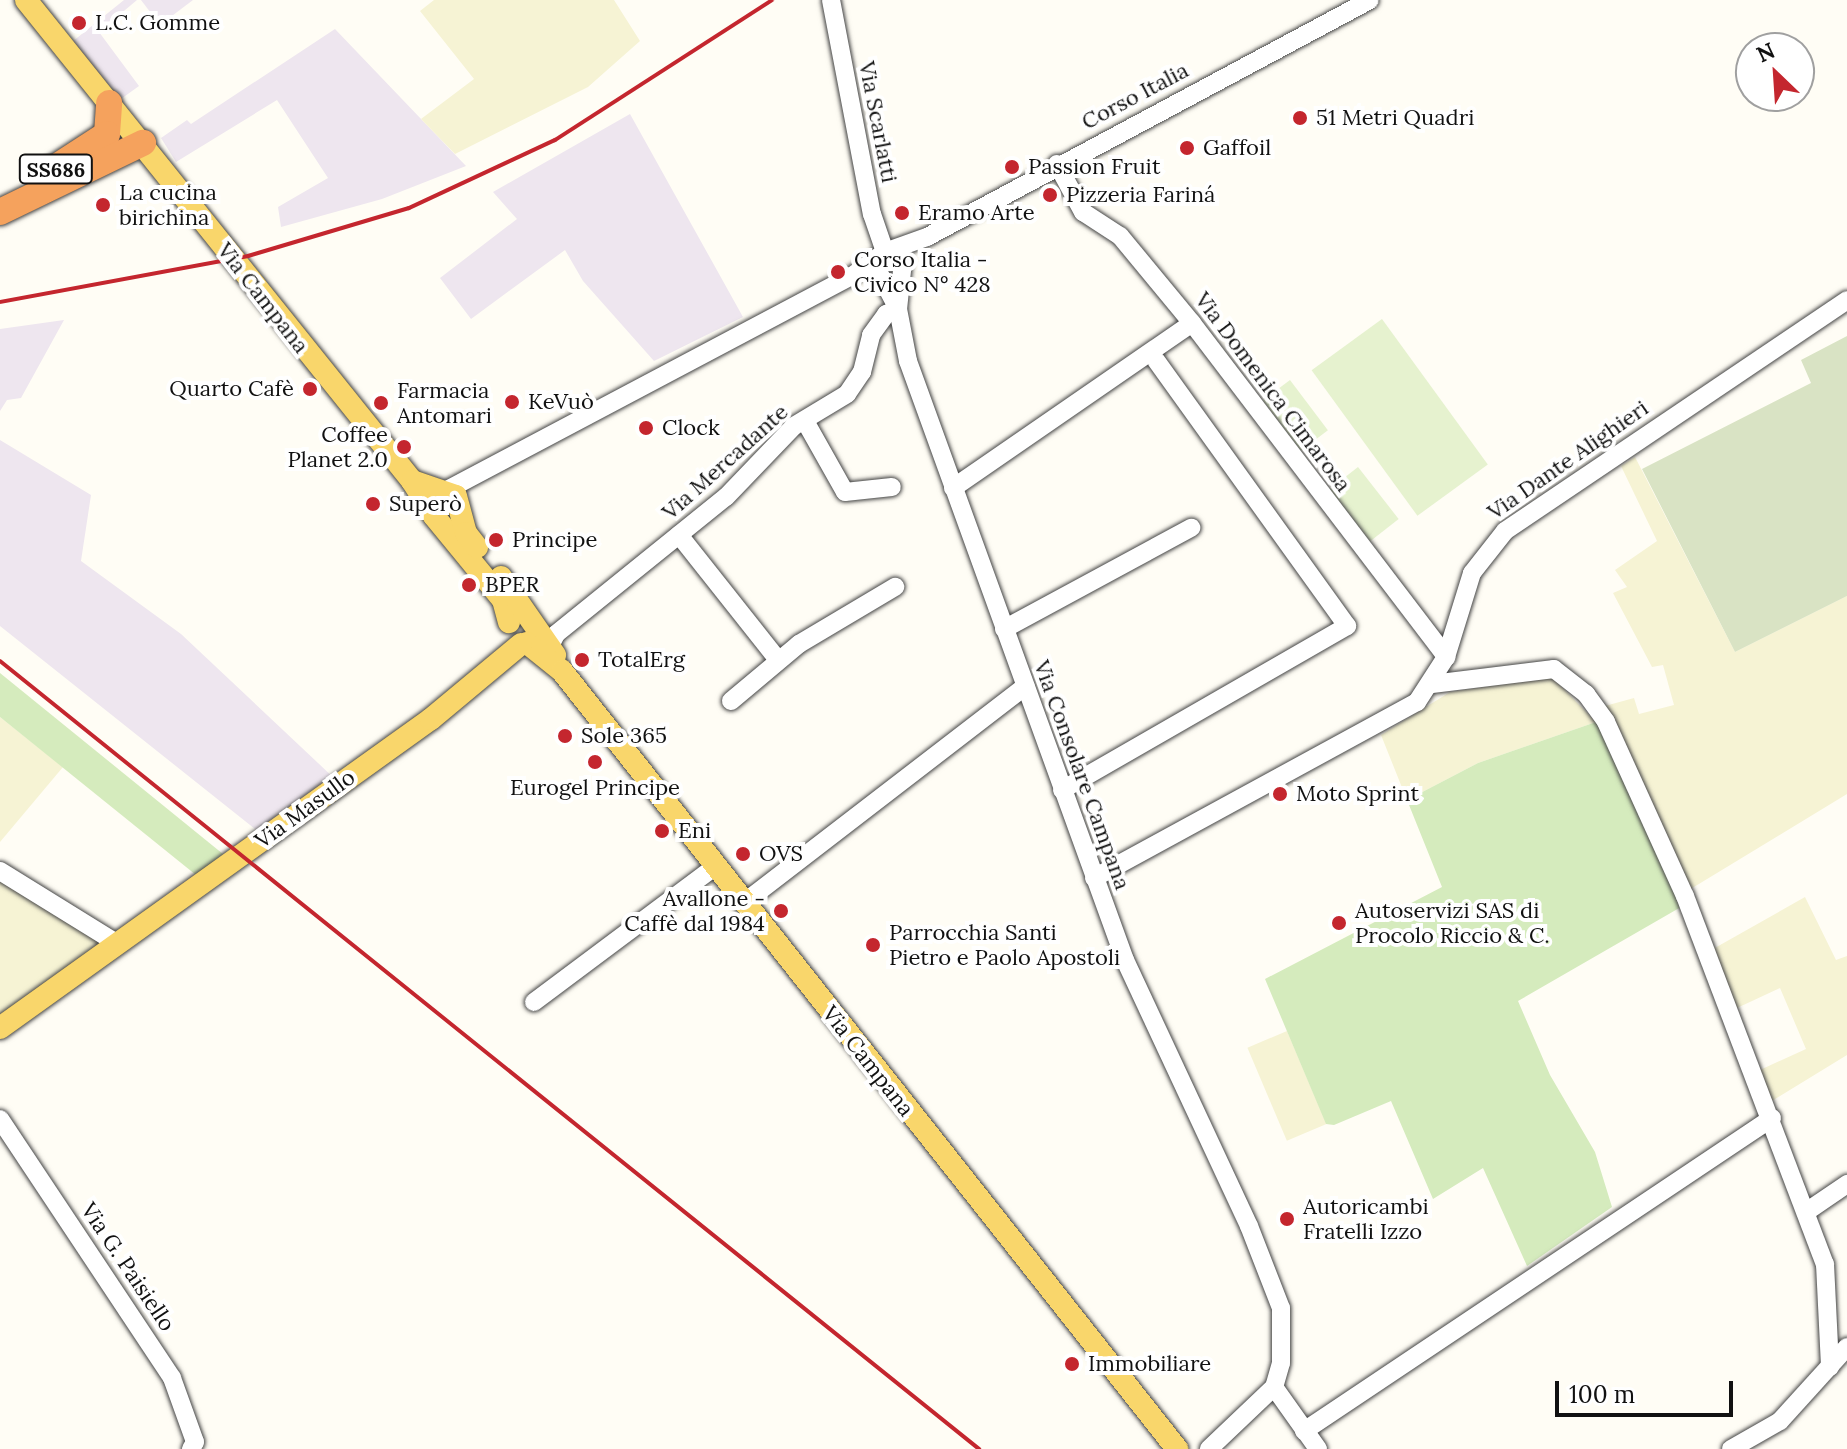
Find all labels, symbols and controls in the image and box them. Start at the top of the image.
place label: L.C. Gomme [95,10,220,36]
marker: L.C. Gomme [70,14,88,32]
north arrow [1735,32,1815,112]
text: N [1752,36,1779,68]
street label: Corso Italia [1077,57,1193,135]
street label: Via Scarlatti [853,59,903,185]
place label: 51 Metri Quadri [1316,105,1474,131]
marker: 51 Metri Quadri [1291,109,1309,127]
place label: Gaffoil [1203,135,1271,161]
marker: Gaffoil [1178,139,1196,157]
road number: SS686 [18,153,94,185]
place label: Passion Fruit [1028,154,1161,180]
marker: Passion Fruit [1003,158,1021,176]
place label: La cucina birichina [119,179,217,230]
place label: Pizzeria Fariná [1066,182,1215,208]
marker: Pizzeria Fariná [1041,186,1059,204]
marker: La cucina birichina [94,196,112,214]
place label: Eramo Arte [918,200,1035,226]
marker: Eramo Arte [893,204,911,222]
street label: Via Campana [212,237,314,359]
place label: Corso Italia - Civico N° 428 [854,246,991,298]
marker: Corso Italia - Civico N° 428 [829,263,847,281]
street label: Via Domenica Cimarosa [1189,287,1357,497]
place label: Quarto Cafè [169,376,294,402]
place label: Farmacia Antomari [397,377,492,428]
marker: Quarto Cafè [301,380,319,398]
place label: KeVuò [528,389,594,415]
marker: KeVuò [503,393,521,411]
marker: Farmacia Antomari [372,394,390,412]
street label: Via Dante Alighieri [1483,395,1653,525]
street label: Via Mercadante [657,399,793,525]
place label: Clock [662,415,720,441]
marker: Clock [637,419,655,437]
place label: Coffee Planet 2.0 [287,421,388,472]
marker: Coffee Planet 2.0 [395,438,413,456]
place label: Superò [389,491,462,517]
marker: Superò [364,495,382,513]
place label: Principe [512,527,597,553]
marker: Principe [487,531,505,549]
place label: BPER [485,572,539,598]
marker: BPER [460,576,478,594]
place label: TotalErg [598,647,685,673]
marker: TotalErg [573,651,591,669]
street label: Via Consolare Campana [1028,657,1136,893]
place label: Sole 365 [581,723,667,749]
marker: Sole 365 [556,727,574,745]
marker: Eurogel Principe [586,753,604,771]
street label: Via Masullo [250,764,360,854]
place label: Eurogel Principe [510,775,680,801]
place label: Moto Sprint [1296,781,1419,807]
marker: Moto Sprint [1271,785,1289,803]
place label: Eni [678,818,711,844]
marker: Eni [653,822,671,840]
place label: OVS [759,841,803,867]
marker: OVS [734,845,752,863]
place label: Avallone - Caffè dal 1984 [624,885,765,936]
place label: Autoservizi SAS di Procolo Riccio & C. [1355,897,1550,948]
marker: Avallone - Caffè dal 1984 [772,902,790,920]
marker: Autoservizi SAS di Procolo Riccio & C. [1330,914,1348,932]
place label: Parrocchia Santi Pietro e Paolo Apostoli [889,919,1120,970]
marker: Parrocchia Santi Pietro e Paolo Apostoli [864,936,882,954]
street label: Via Campana [817,1000,919,1122]
place label: Autoricambi Fratelli Izzo [1303,1193,1429,1244]
street label: Via G. Paisiello [75,1198,181,1336]
marker: Autoricambi Fratelli Izzo [1278,1210,1296,1228]
place label: Immobiliare [1088,1351,1211,1377]
marker: Immobiliare [1063,1355,1081,1373]
scale bar [1559,1365,1737,1415]
text: 100 m [1569,1379,1635,1410]

